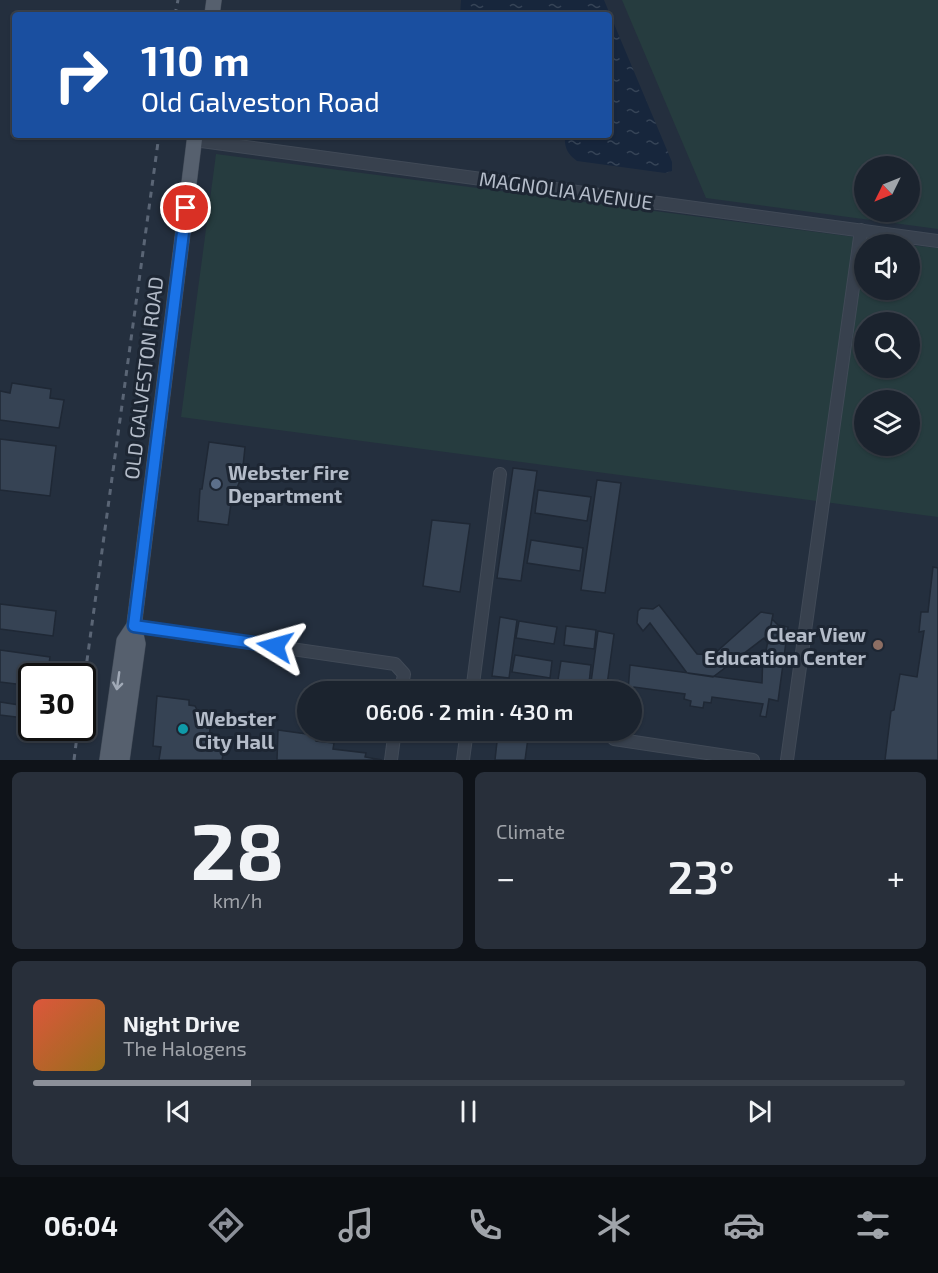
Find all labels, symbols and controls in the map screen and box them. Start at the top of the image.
text: 110 m [141,34,250,84]
icon: right [42,36,120,114]
text: Old Galveston Road [141,85,380,117]
north arrow [854,156,920,222]
map controls [854,156,920,456]
street label: MAGNOLIA AVENUE [478,166,654,214]
pin [160,182,211,233]
icon: arrive [169,191,202,224]
button: sound [854,234,920,300]
street label: OLD GALVESTON ROAD [119,275,167,481]
button: search [854,312,920,378]
button: layers [854,390,920,456]
place label: Webster Fire Department [228,460,349,507]
marker: Webster Fire Department [209,477,223,491]
position arrow [243,614,307,678]
place label: Clear View Education Center [704,622,866,669]
marker: Clear View Education Center [871,638,885,652]
speed limit sign: 30 [18,663,96,741]
one-way arrow [113,670,124,690]
text: 06:06 · 2 min · 430 m [366,698,573,724]
place label: Webster City Hall [195,706,276,754]
marker: Webster City Hall [176,722,190,736]
text: 28 [191,802,284,896]
text: Climate [496,819,565,843]
text: 23° [668,849,735,903]
text: − [496,857,515,897]
text: + [887,857,905,897]
text: km/h [213,888,262,912]
text: Night Drive [123,1010,240,1036]
text: The Halogens [123,1036,247,1060]
icon: previous [162,1095,195,1128]
icon: pause [452,1095,485,1128]
icon: next [743,1095,776,1128]
icon: directions [205,1204,247,1246]
icon: music [335,1204,377,1246]
icon: phone [464,1204,506,1246]
icon: climate [593,1204,635,1246]
icon: car [723,1204,765,1246]
icon: filters [852,1204,894,1246]
text: 06:04 [44,1209,118,1241]

